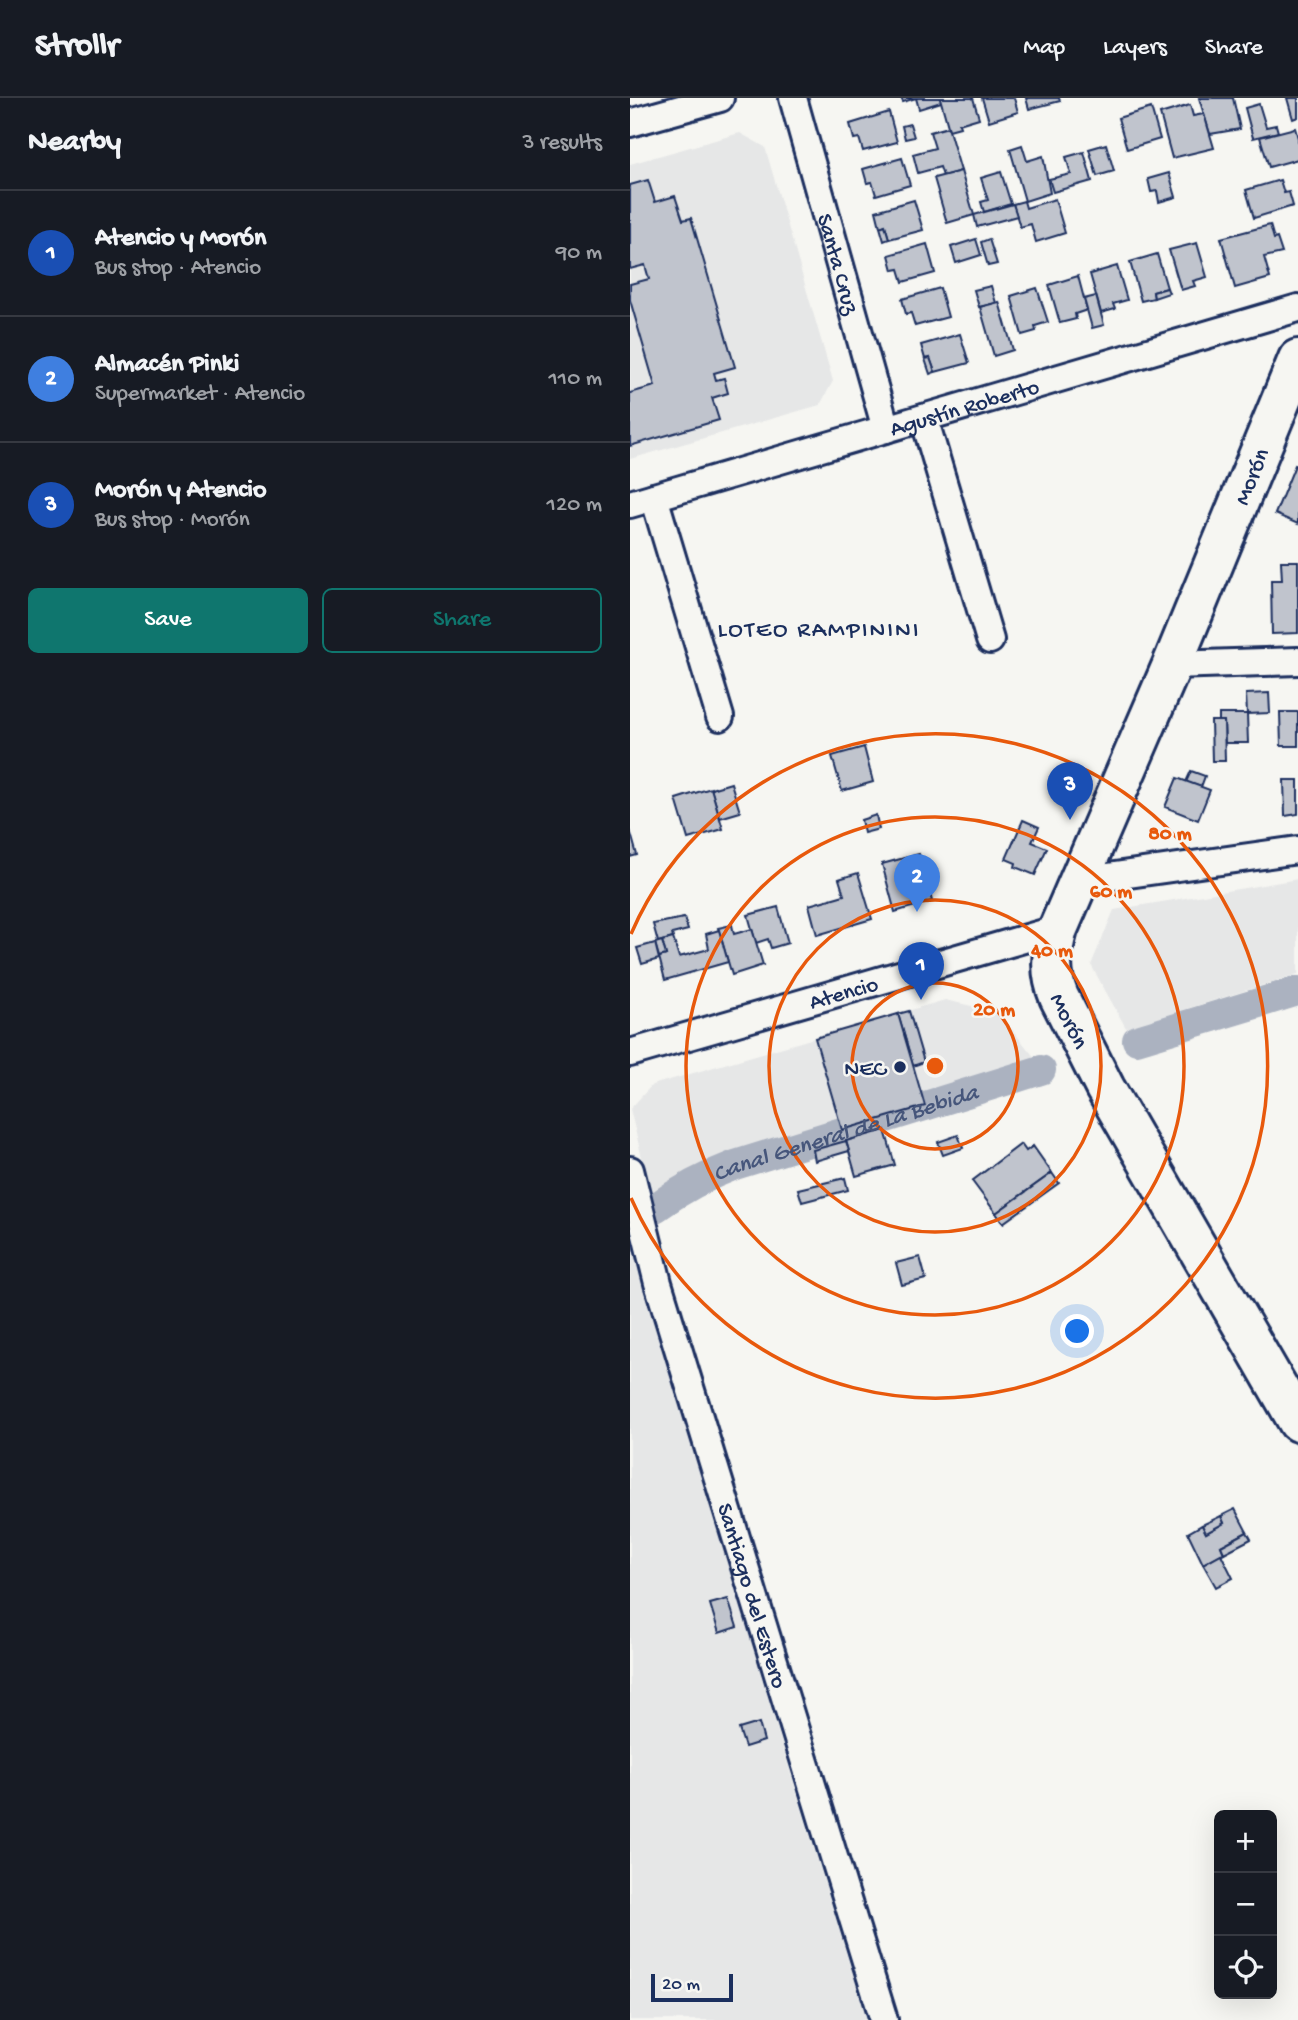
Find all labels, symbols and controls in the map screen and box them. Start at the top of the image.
text: Strollr [35,29,119,67]
text: Map [1023,34,1065,63]
text: Layers [1103,34,1167,63]
text: Share [1205,34,1263,63]
text: Nearby [28,126,121,161]
text: 3 results [522,130,602,157]
street label: Santa Cruz [809,211,863,319]
text: Atencio y Morón [95,224,266,255]
text: 1 [46,240,56,267]
text: 90 m [556,240,602,267]
text: Bus stop · Atencio [95,255,261,282]
text: Almacén Pinki [95,350,239,381]
text: 2 [45,366,57,393]
text: 110 m [549,366,602,393]
street label: Agustín Roberto [887,375,1043,444]
text: Supermarket · Atencio [95,381,305,408]
street label: Morón [1230,445,1277,510]
text: Morón y Atencio [95,476,266,507]
text: 3 [45,492,57,519]
text: 120 m [547,492,602,519]
text: Bus stop · Morón [95,507,250,534]
button: Save [28,588,308,653]
button: Share [322,588,602,653]
district label: LOTEO RAMPININI [718,617,920,646]
pin: 3 [1047,762,1093,820]
text: 80 m [1148,823,1192,848]
pin: 2 [894,854,940,912]
text: 60 m [1090,881,1132,906]
text: 40 m [1030,940,1073,965]
pin: 1 [898,942,944,1000]
street label: Atencio [807,972,882,1017]
street label: Morón [1042,989,1093,1054]
text: 20 m [973,999,1015,1024]
centre of rings [923,1054,947,1078]
place label: NEC [844,1057,888,1084]
marker: NEC [892,1059,908,1075]
water label: Canal General de La Bebida [709,1079,984,1190]
your location [1060,1314,1094,1348]
street label: Santiago del Estero [709,1500,791,1692]
map controls [1214,1810,1277,1999]
button: + [1214,1810,1277,1873]
button: − [1214,1873,1277,1936]
button: locate [1214,1936,1277,1999]
scale bar [651,1971,733,2003]
text: 20 m [662,1974,700,1997]

